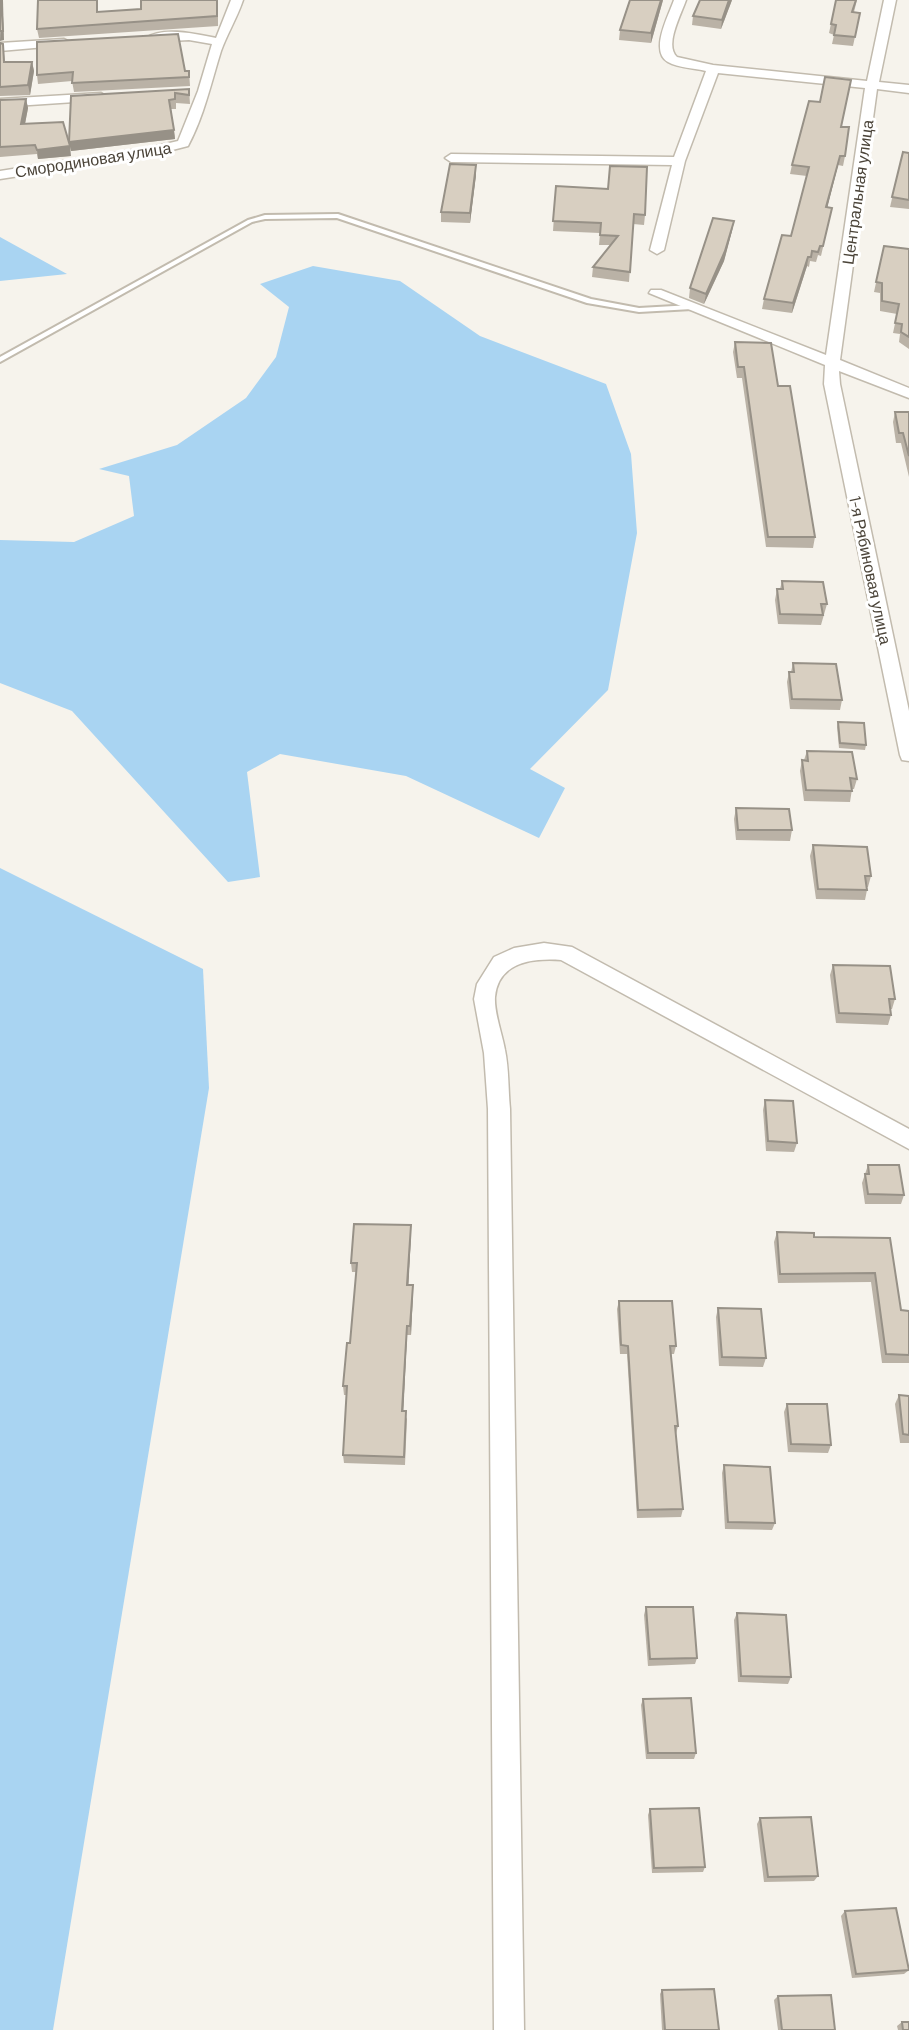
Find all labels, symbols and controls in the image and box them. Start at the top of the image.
street label: Центральная улица [837,118,877,266]
street label: Смородиновая улица [13,137,173,181]
street label: 1-я Рябиновая улица [846,494,896,646]

